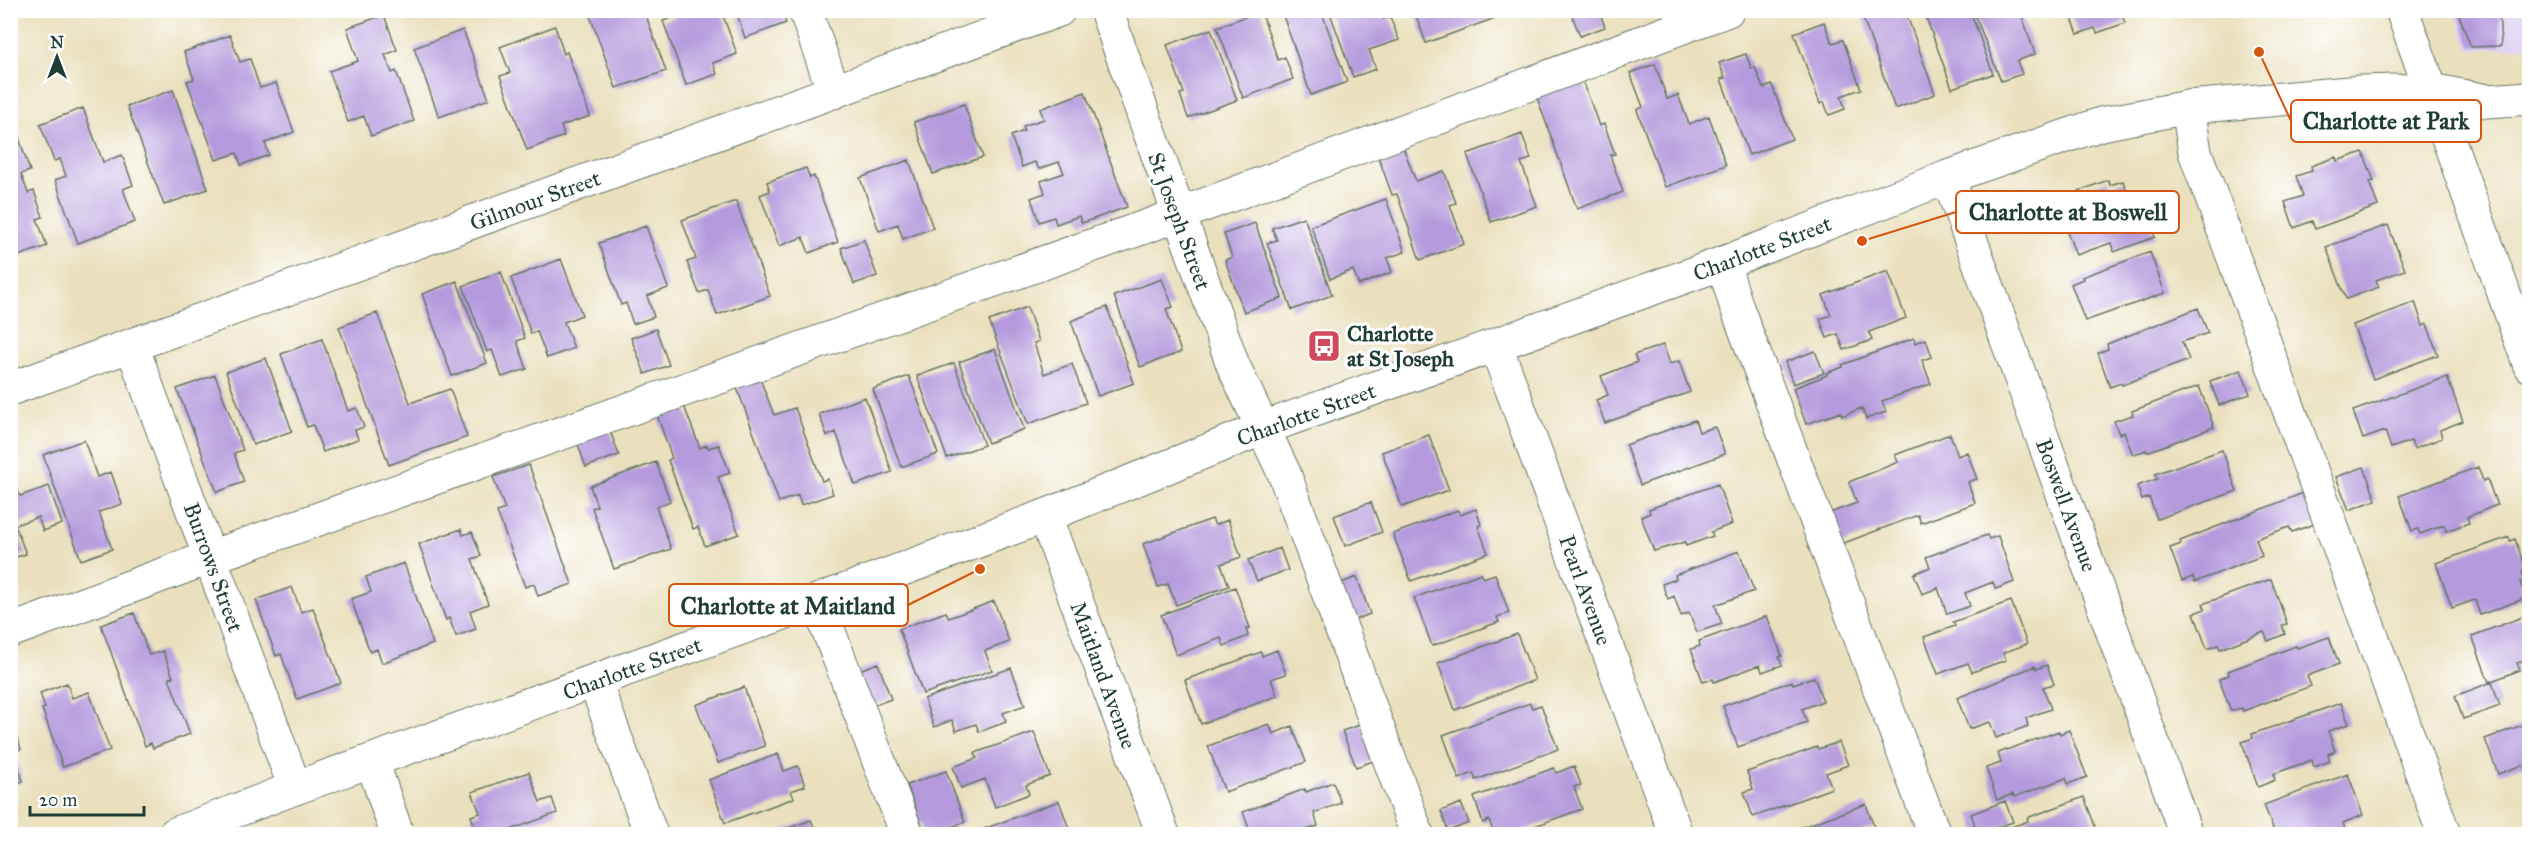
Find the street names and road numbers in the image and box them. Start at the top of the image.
street label: St Joseph Street [1142,149,1217,294]
street label: Gilmour Street [466,164,604,237]
street label: Charlotte Street [1689,210,1835,287]
street label: Charlotte Street [1233,377,1380,452]
street label: Boswell Avenue [2030,435,2103,576]
street label: Burrows Street [178,499,249,636]
street label: Pearl Avenue [1553,531,1618,649]
street label: Maitland Avenue [1064,598,1143,752]
street label: Charlotte Street [559,631,706,706]

